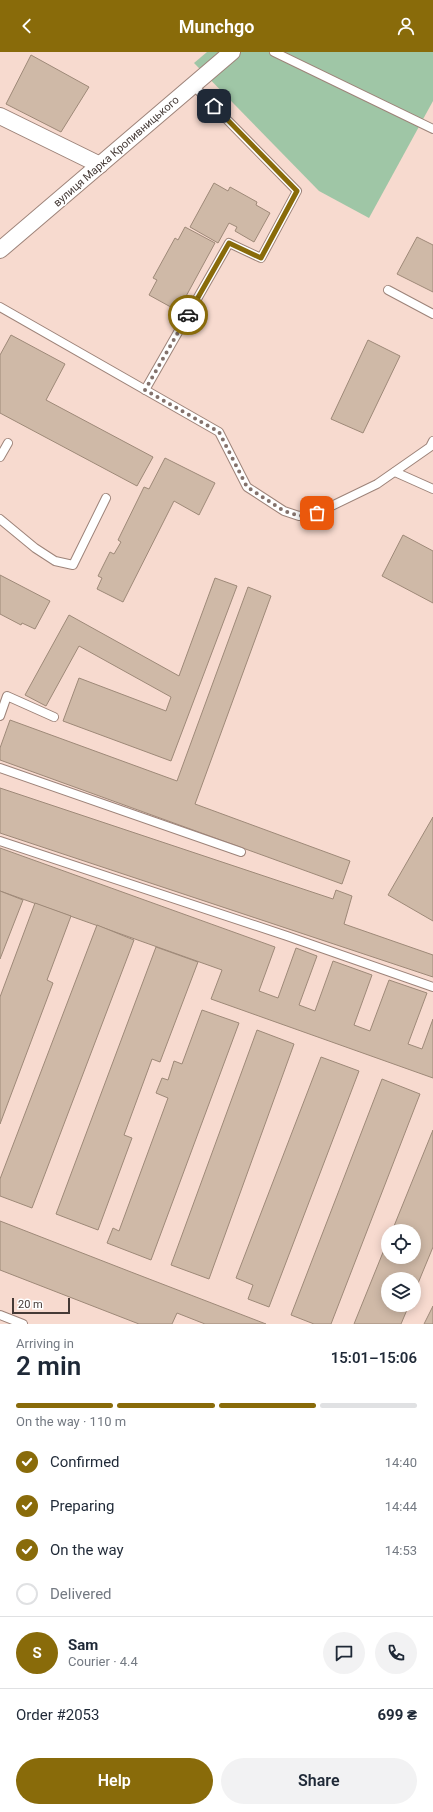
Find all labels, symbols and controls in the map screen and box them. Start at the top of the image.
icon: back [16,15,38,37]
icon: person [395,15,417,37]
text: Munchgo [179,16,254,37]
pin [197,89,231,123]
street label: вулиця Марка Кропивницького [51,93,182,209]
icon: home [203,95,225,117]
courier [168,295,208,335]
icon: car [177,304,199,326]
pin [300,496,334,530]
icon: bag [306,502,328,524]
map controls [381,1224,421,1312]
button: locate [381,1224,421,1264]
button: layers [381,1272,421,1312]
scale bar [12,1296,70,1315]
text: 20 m [18,1298,43,1311]
text: Arriving in [16,1336,74,1351]
text: 15:01–15:06 [331,1349,417,1367]
text: 2 min [16,1351,81,1381]
text: On the way · 110 m [16,1414,126,1429]
icon: check [16,1451,38,1473]
text: Confirmed [50,1453,120,1471]
text: 14:40 [385,1455,417,1470]
icon: check [16,1495,38,1517]
text: Preparing [50,1497,114,1515]
text: 14:44 [385,1499,417,1514]
icon: check [16,1539,38,1561]
text: On the way [50,1541,124,1559]
text: 14:53 [385,1543,417,1558]
text: Delivered [50,1585,112,1603]
button: chat [323,1632,365,1674]
button: phone [375,1632,417,1674]
text: Sam [68,1636,98,1654]
text: S [32,1644,42,1662]
text: Courier · 4.4 [68,1654,138,1669]
text: Order #2053 [16,1706,99,1724]
text: 699 ₴ [377,1706,417,1724]
button: Help [16,1758,213,1804]
button: Share [221,1758,417,1804]

